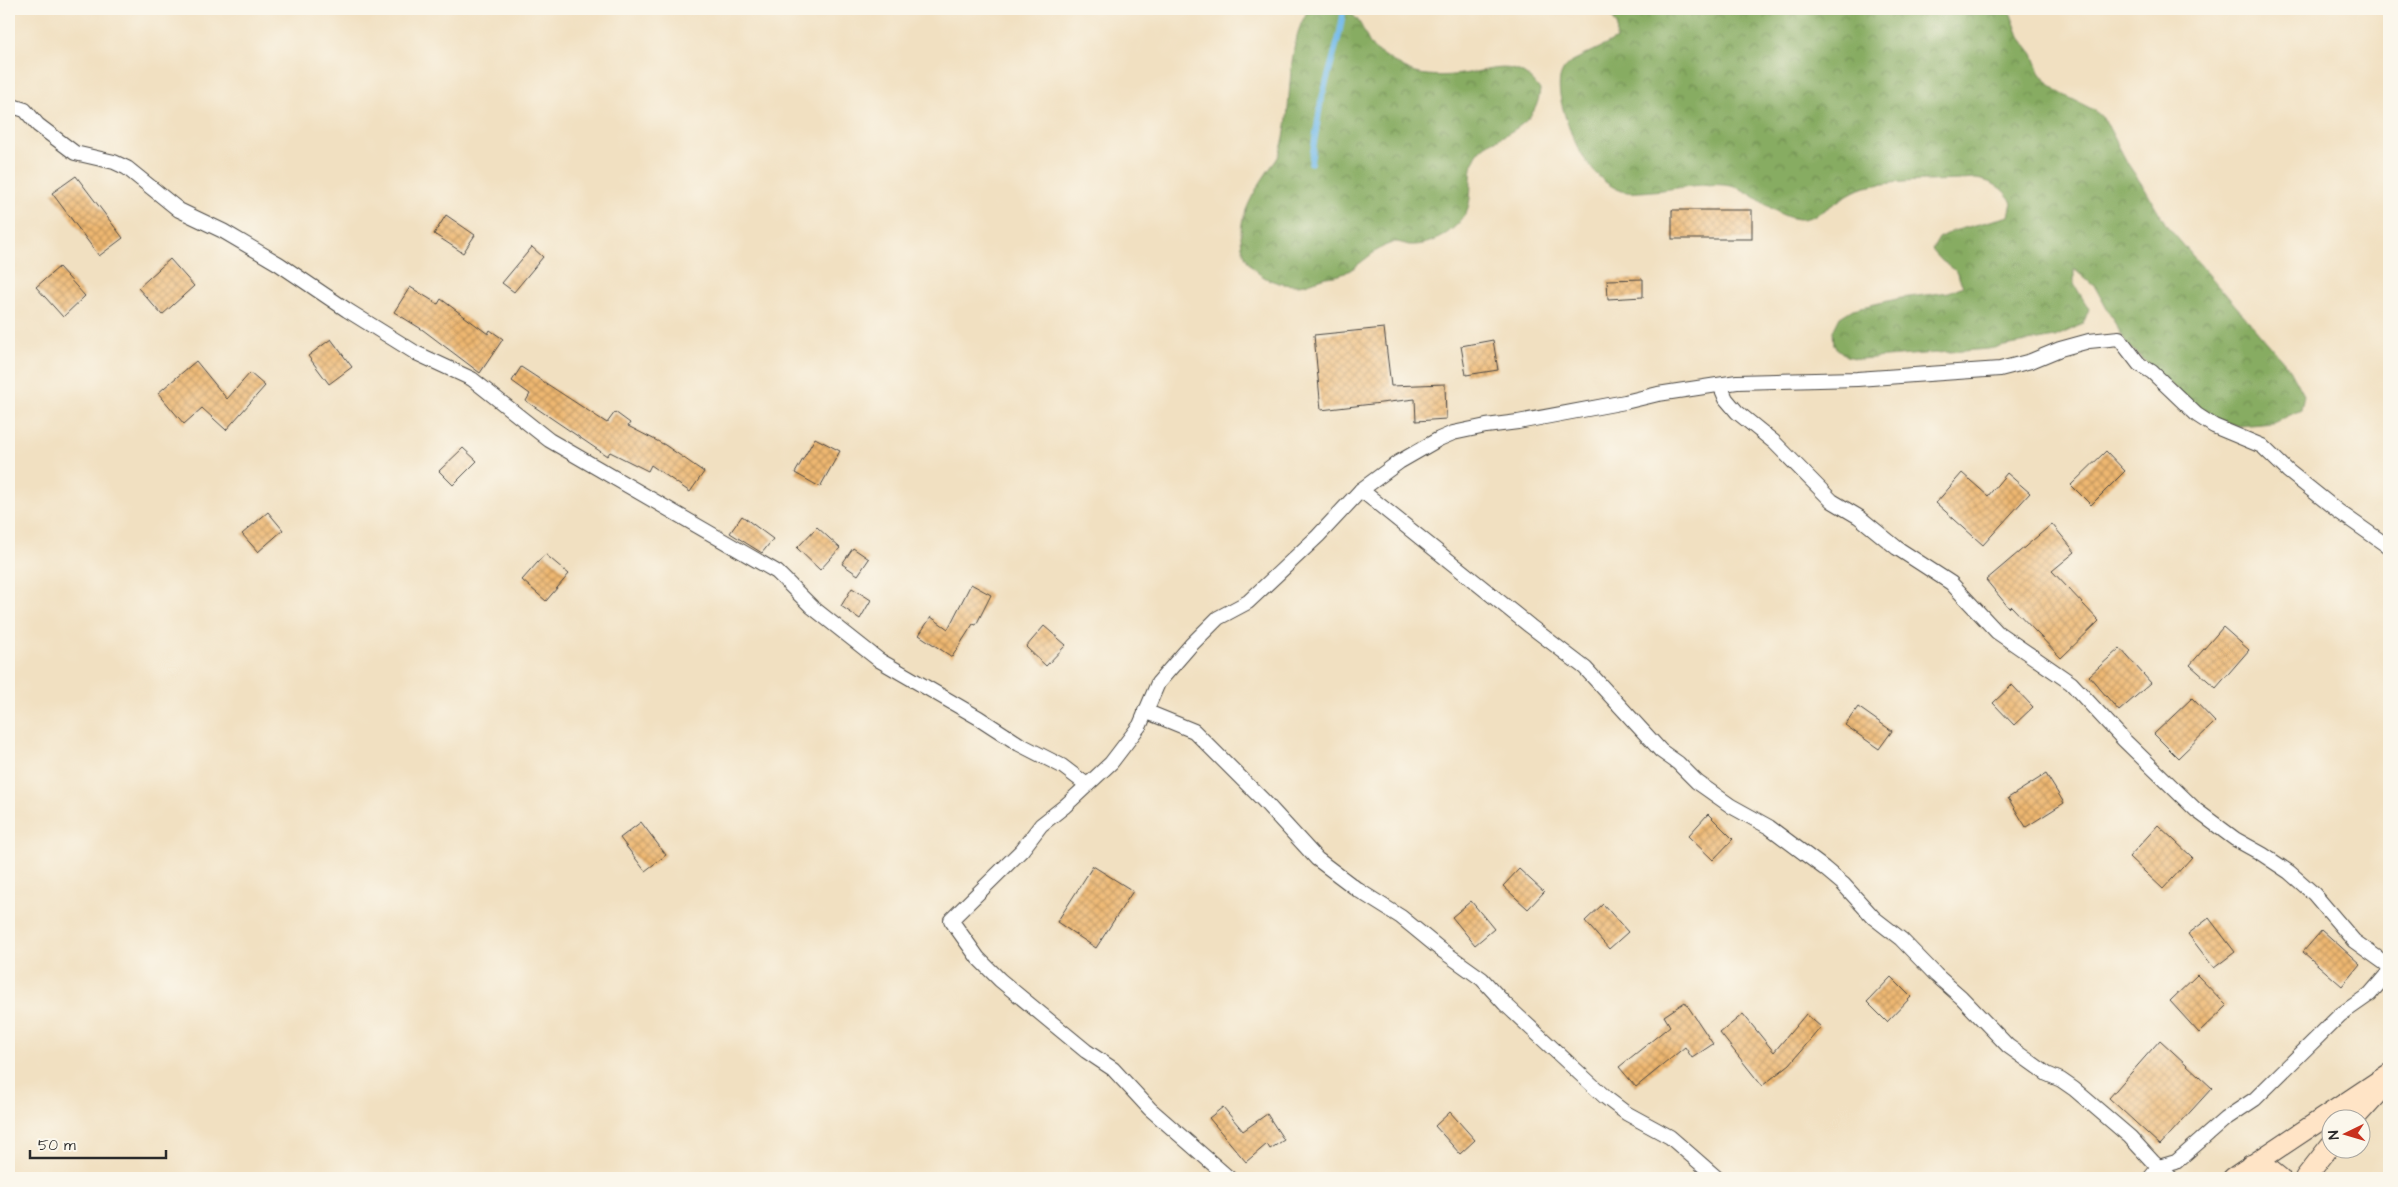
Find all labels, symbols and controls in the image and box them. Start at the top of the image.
north arrow [2320,1110,2370,1160]
scale bar [30,1127,166,1159]
text: N [2324,1130,2344,1140]
text: 50 m [38,1135,76,1156]

